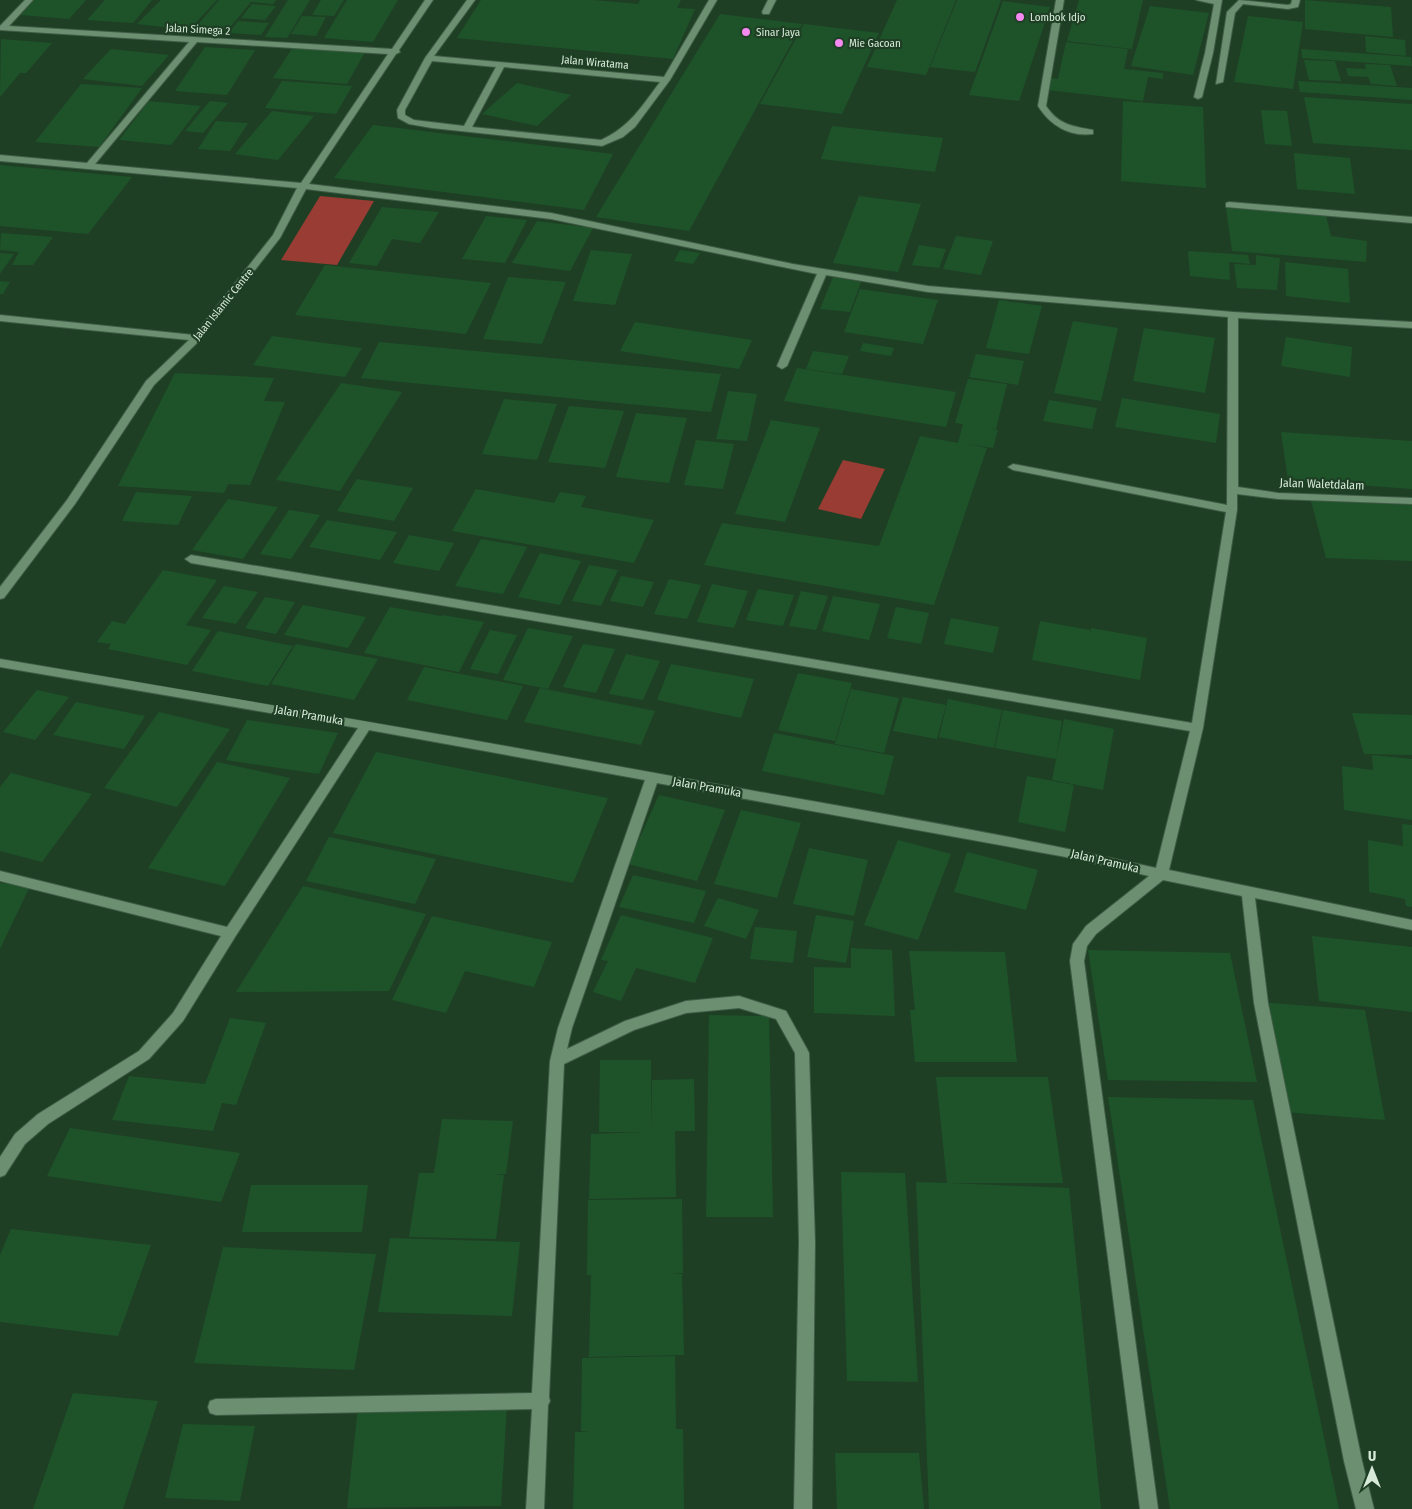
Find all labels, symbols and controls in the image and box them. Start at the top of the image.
marker: Lombok Idjo [1014,11,1026,23]
place label: Lombok Idjo [1030,11,1086,24]
street label: Jalan Simega 2 [165,21,231,38]
marker: Sinar Jaya [740,26,752,38]
place label: Sinar Jaya [756,26,800,39]
marker: Mie Gacoan [833,37,845,49]
place label: Mie Gacoan [849,37,901,50]
street label: Jalan Wiratama [561,53,629,72]
street label: Jalan Islamic Centre [191,266,256,343]
street label: Jalan Waletdalam [1279,476,1365,492]
street label: Jalan Pramuka [273,702,345,728]
street label: Jalan Pramuka [671,774,743,800]
street label: Jalan Pramuka [1069,846,1141,876]
north arrow [1347,1444,1397,1494]
text: U [1368,1448,1376,1465]

